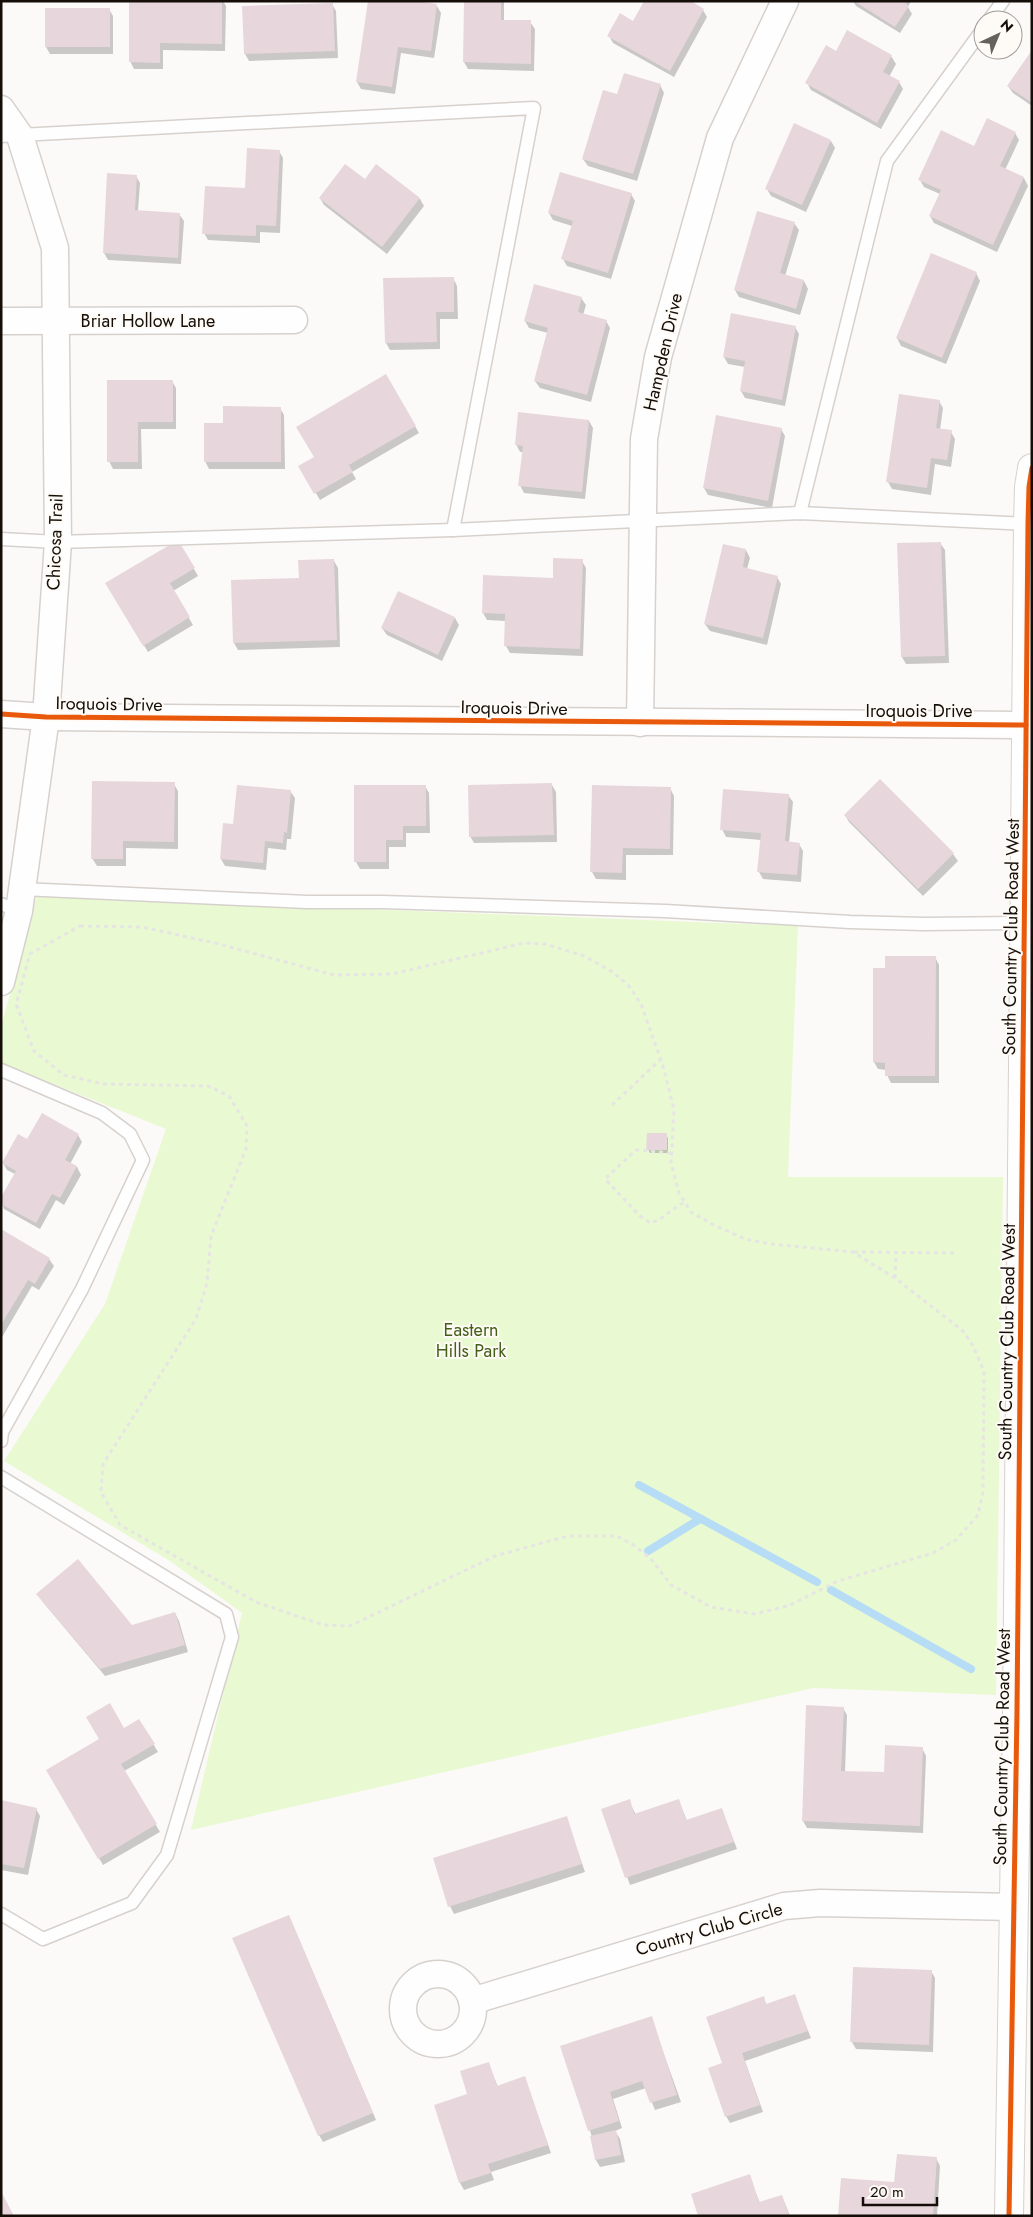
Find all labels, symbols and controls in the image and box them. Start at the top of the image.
north arrow [973,10,1023,60]
text: N [996,15,1018,37]
street label: Hampden Drive [637,290,689,414]
street label: Briar Hollow Lane [81,308,215,334]
street label: Chicosa Trail [40,493,70,591]
street label: Iroquois Drive [55,690,163,718]
street label: Iroquois Drive [460,694,568,722]
street label: Iroquois Drive [865,698,973,724]
street label: South Country Club Road West [996,818,1026,1056]
street label: South Country Club Road West [992,1223,1022,1461]
park label: Eastern Hills Park [436,1317,506,1364]
street label: South Country Club Road West [987,1628,1017,1866]
street label: Country Club Circle [632,1896,786,1962]
scale bar [863,2174,937,2206]
text: 20 m [870,2181,904,2203]

